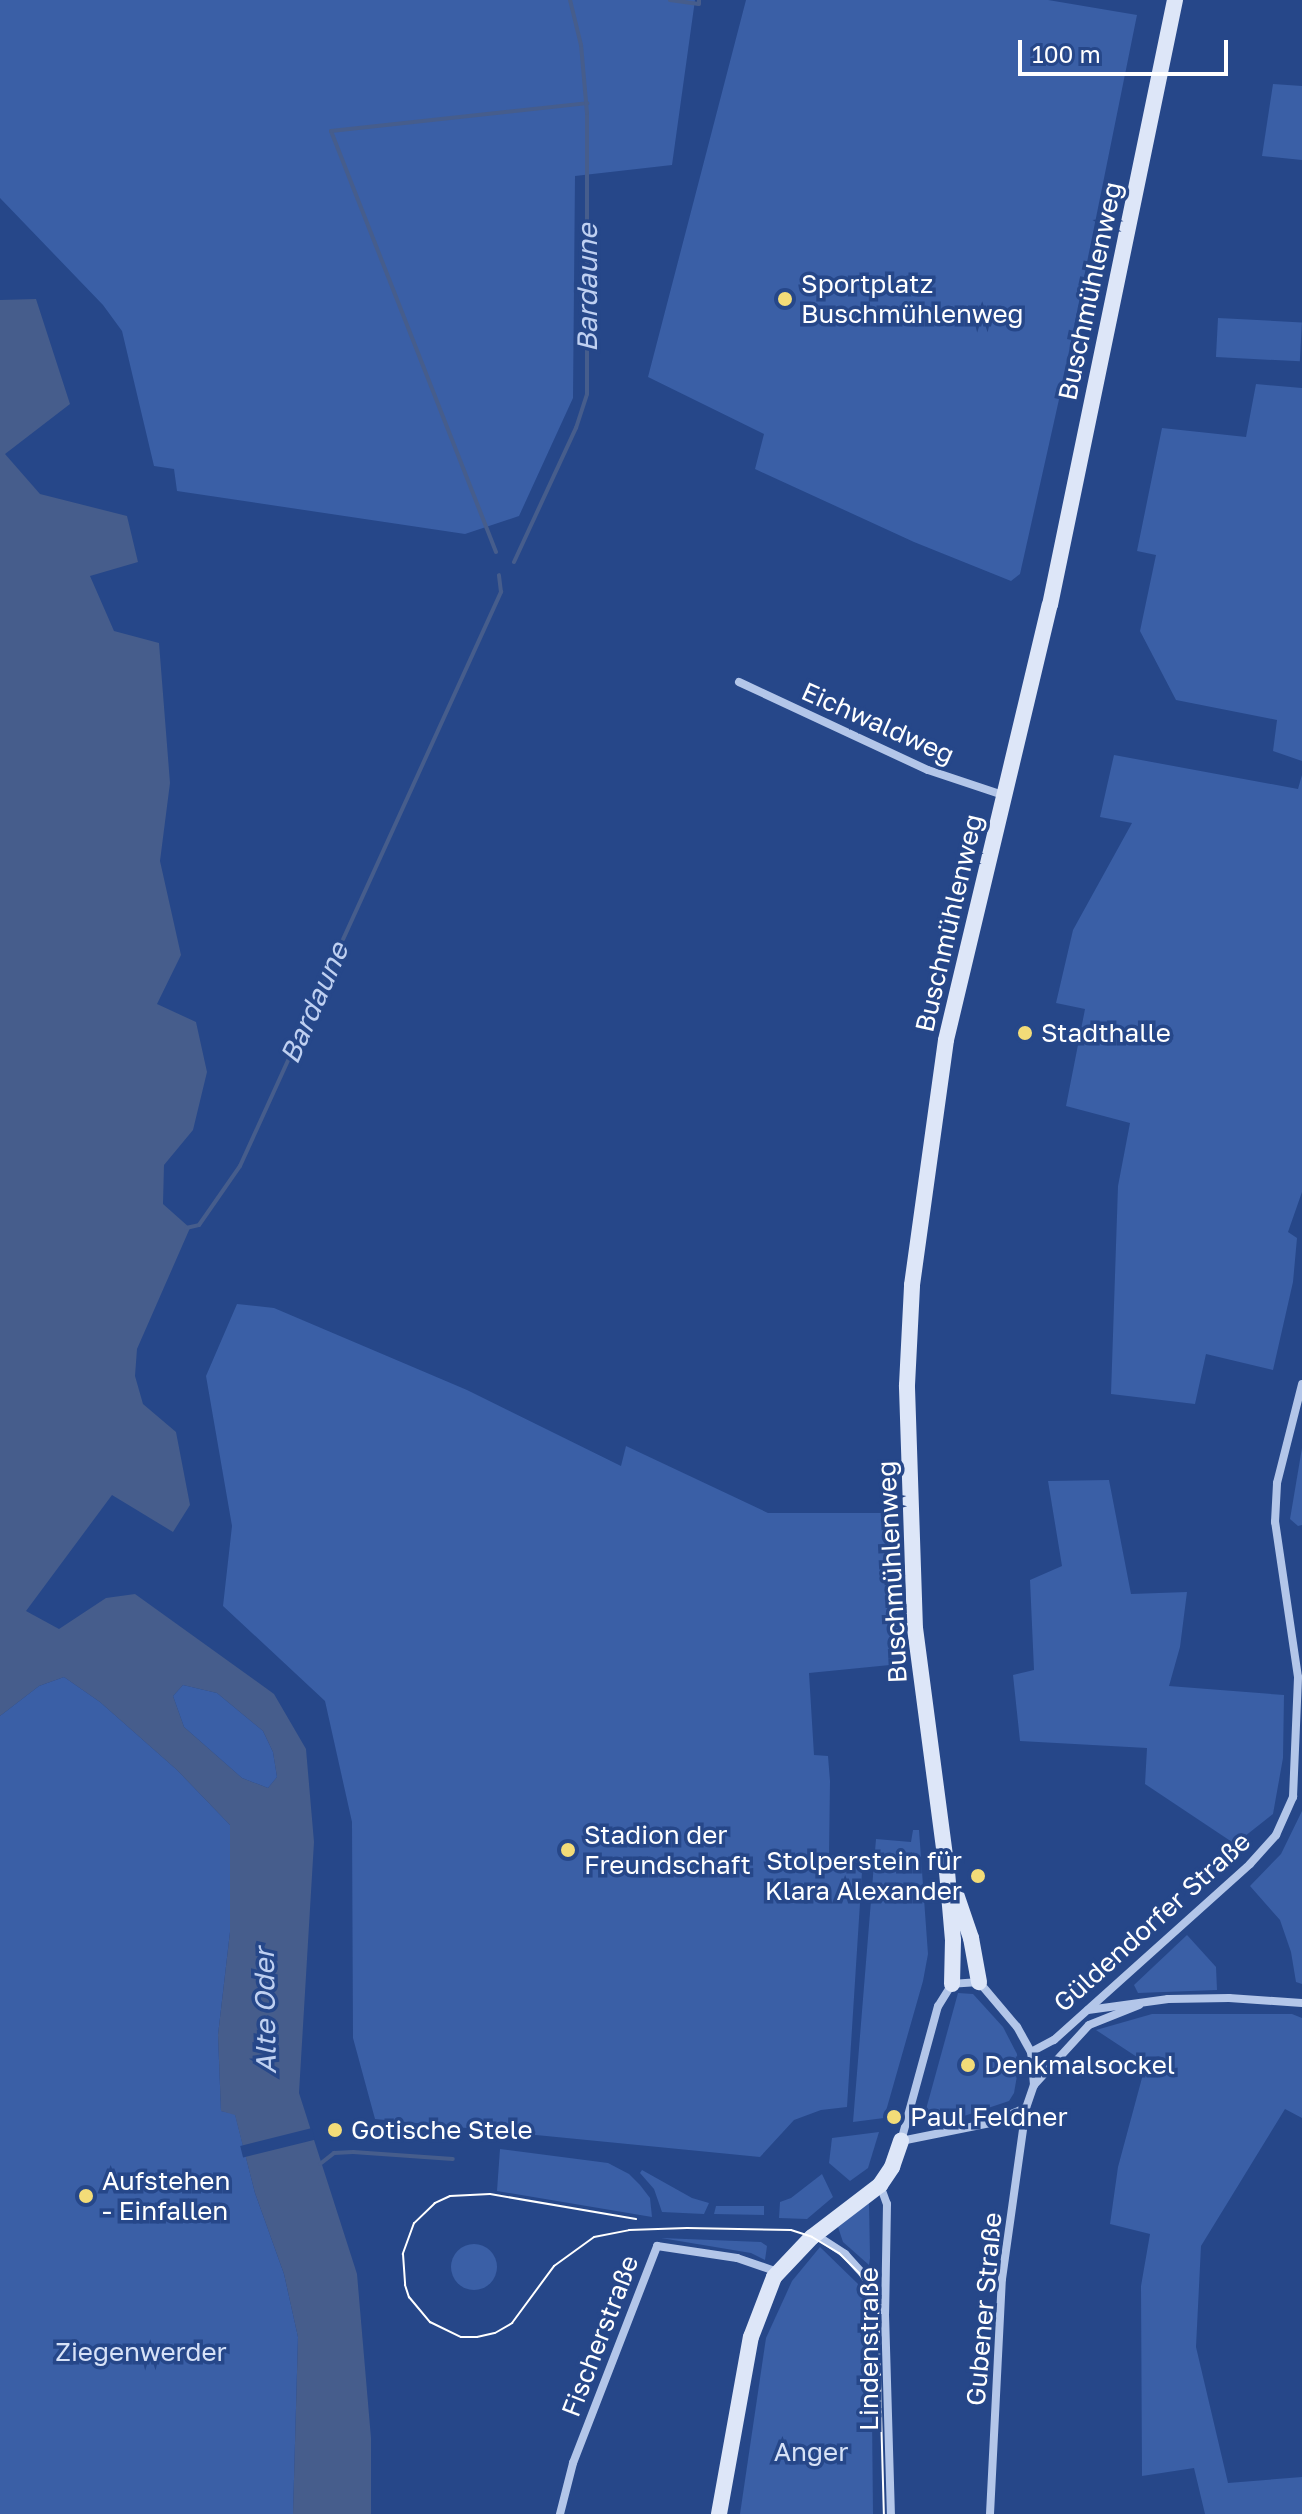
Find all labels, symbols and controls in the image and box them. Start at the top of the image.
scale bar [1022,24,1232,74]
text: 100 m [1032,39,1101,68]
street label: Buschmühlenweg [1052,179,1128,403]
water label: Bardaune [570,224,604,352]
place label: Sportplatz Buschmühlenweg [801,268,1024,330]
marker: Sportplatz Buschmühlenweg [776,290,794,308]
street label: Eichwaldweg [797,675,959,771]
street label: Buschmühlenweg [909,811,989,1035]
water label: Bardaune [272,937,356,1069]
place label: Stadthalle [1041,1017,1171,1049]
marker: Stadthalle [1016,1024,1034,1042]
street label: Buschmühlenweg [871,1460,913,1684]
place label: Stadion der Freundschaft [584,1819,751,1880]
street label: Güldendorfer Straße [1047,1826,1257,2018]
marker: Stadion der Freundschaft [559,1841,577,1859]
place label: Stolperstein für Klara Alexander [765,1845,962,1906]
marker: Stolperstein für Klara Alexander [969,1867,987,1885]
water label: Alte Oder [247,1948,283,2074]
place label: Denkmalsockel [984,2049,1175,2081]
marker: Denkmalsockel [959,2056,977,2074]
place label: Paul Feldner [910,2101,1068,2133]
marker: Paul Feldner [885,2108,903,2126]
place label: Gotische Stele [351,2114,533,2146]
marker: Gotische Stele [326,2121,344,2139]
place label: Aufstehen - Einfallen [102,2165,230,2226]
marker: Aufstehen - Einfallen [77,2187,95,2205]
street label: Gubener Straße [960,2211,1008,2407]
street label: Fischerstraße [555,2251,645,2421]
street label: Lindenstraße [853,2267,885,2431]
park label: Ziegenwerder [55,2336,227,2368]
park label: Anger [774,2436,848,2468]

